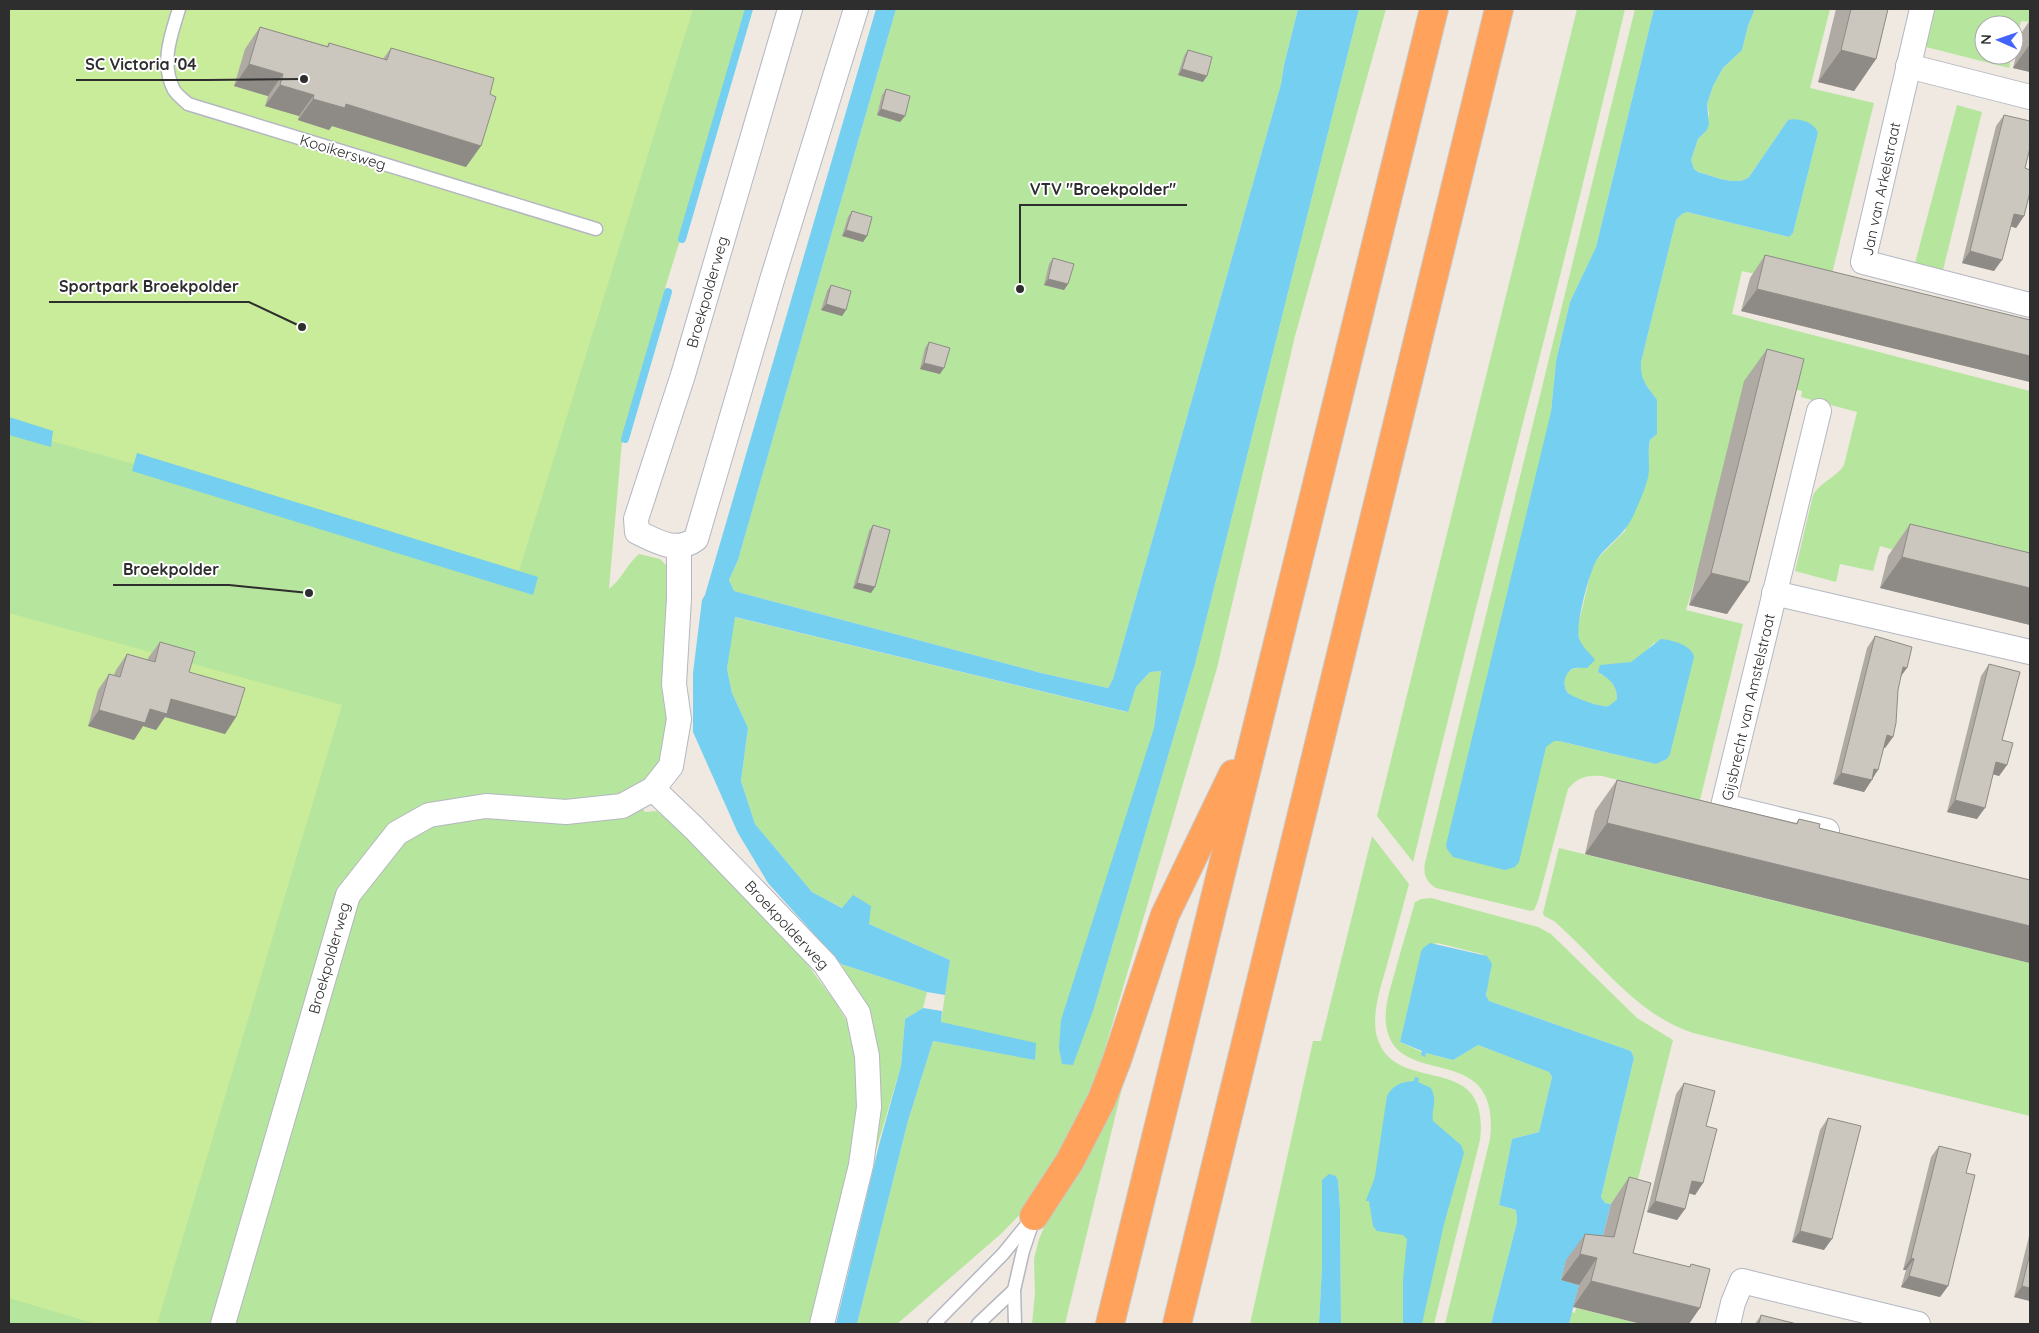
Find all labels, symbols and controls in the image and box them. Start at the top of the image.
north arrow [1974,15,2024,65]
text: N [1977,34,1995,45]
callout: SC Victoria '04 [76,49,207,80]
text: SC Victoria '04 [85,54,197,74]
street label: Jan van Arkelstraat [1858,120,1904,258]
street label: Kooikersweg [298,130,388,174]
callout: VTV "Broekpolder" [1020,174,1187,205]
text: VTV "Broekpolder" [1030,179,1176,199]
street label: Broekpolderweg [682,234,732,350]
callout: Sportpark Broekpolder [49,271,249,302]
text: Sportpark Broekpolder [59,276,239,296]
callout: Broekpolder [113,554,229,585]
text: Broekpolder [123,559,219,579]
street label: Gijsbrecht van Amstelstraat [1717,612,1779,802]
street label: Broekpolderweg [741,876,833,974]
street label: Broekpolderweg [304,900,354,1016]

